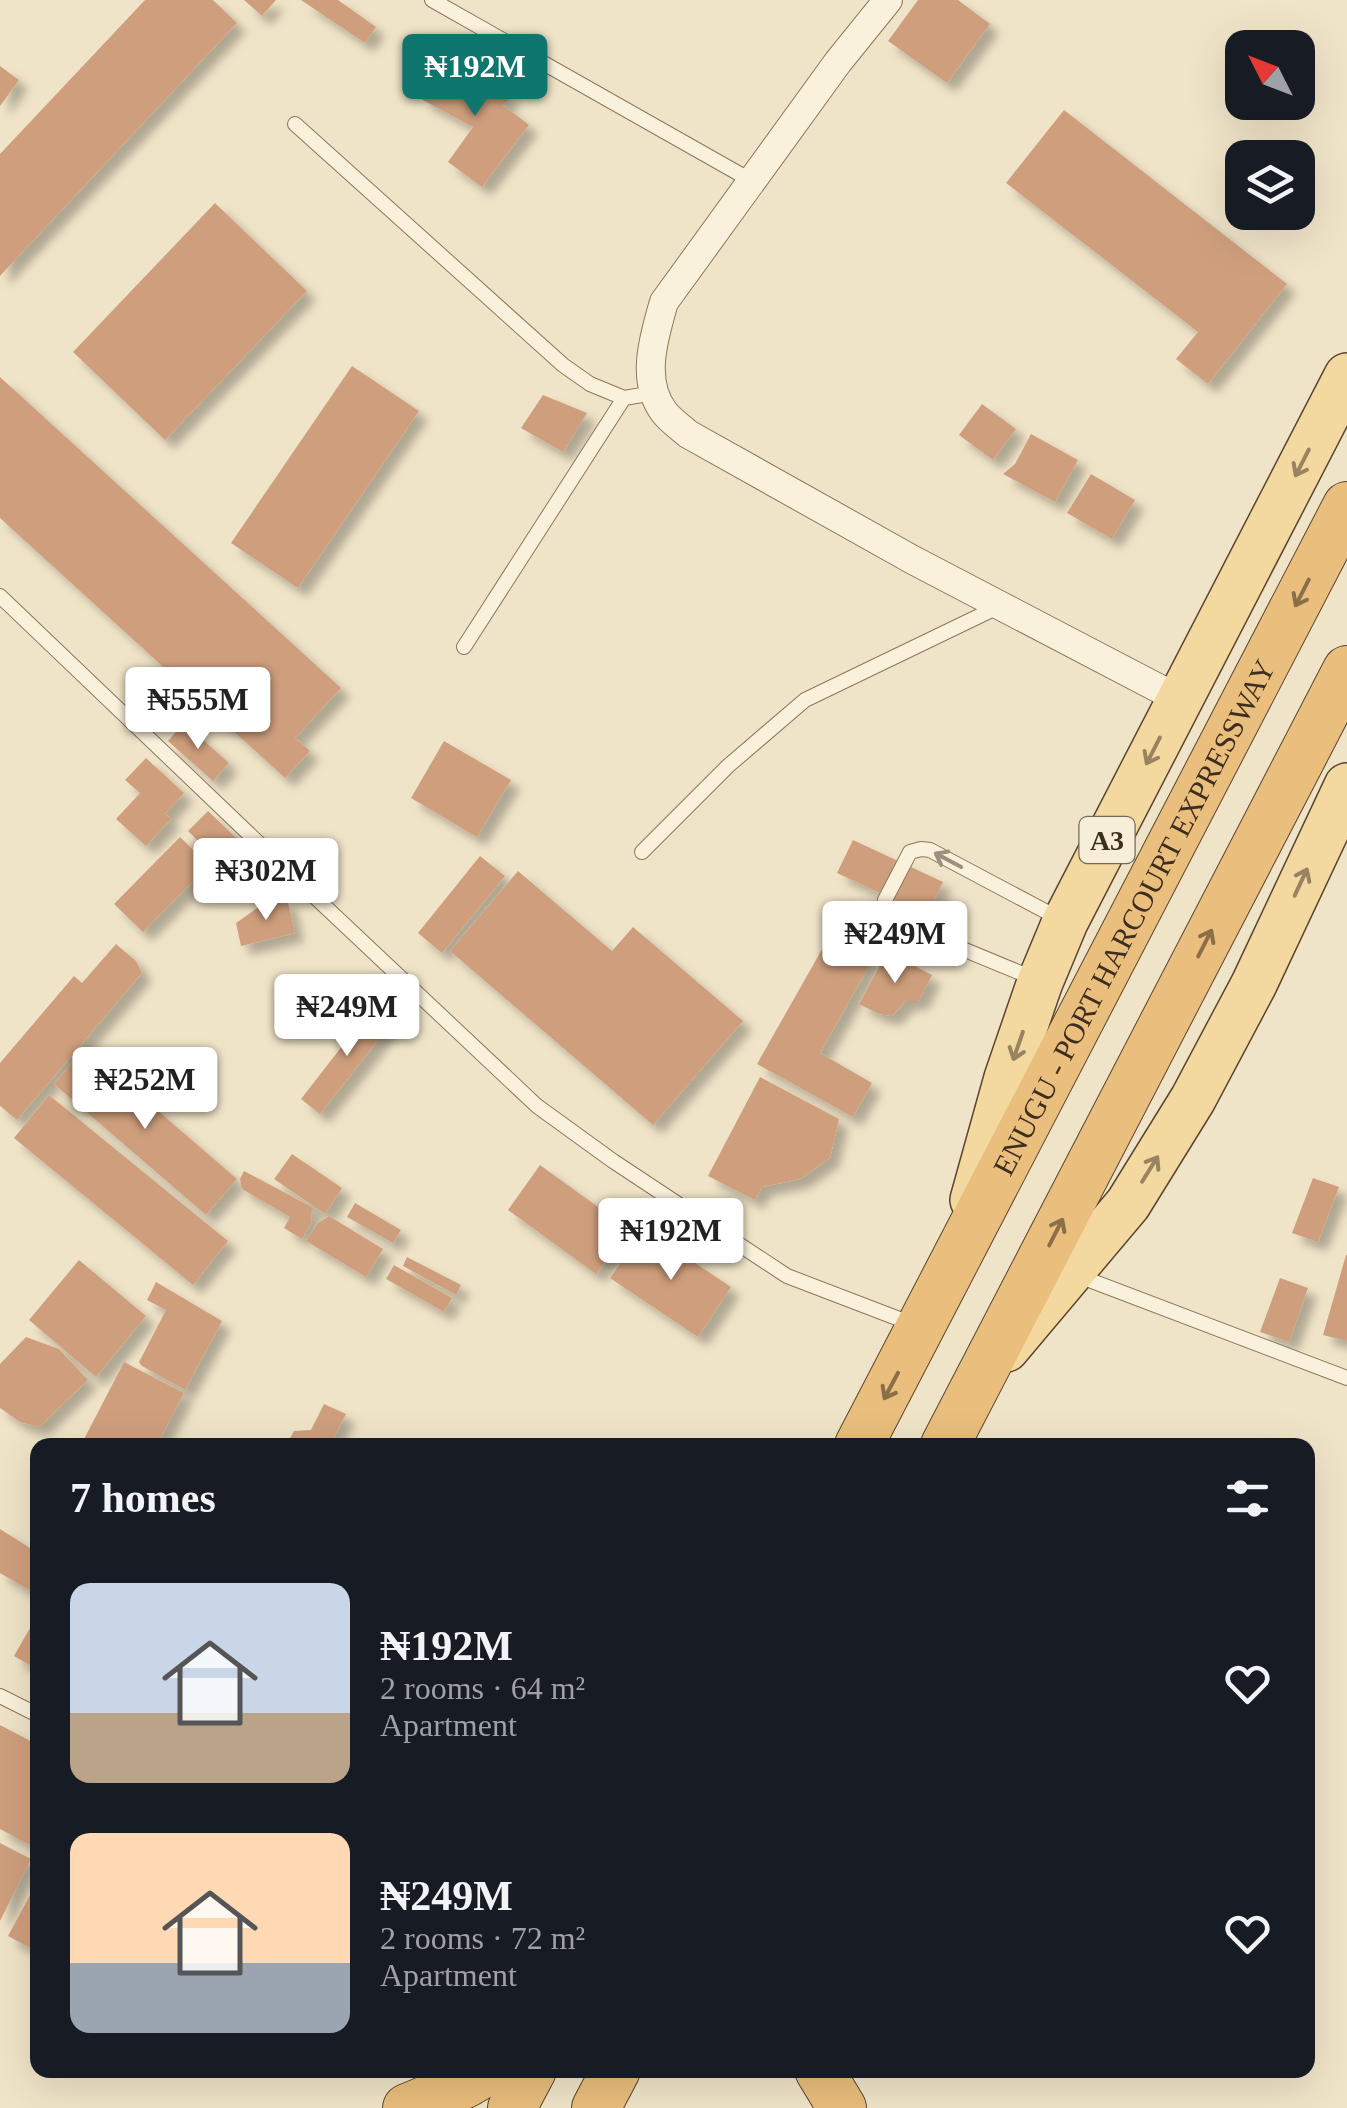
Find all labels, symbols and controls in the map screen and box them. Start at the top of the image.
north arrow [1225,30,1315,120]
map controls [1225,30,1315,230]
pin: ₦192M [405,34,545,119]
text: ₦192M [424,48,526,84]
button: layers [1225,140,1315,230]
one-way arrow [1292,447,1311,477]
one-way arrow [1292,577,1311,607]
street label: ENUGU - PORT HARCOURT EXPRESSWAY [986,654,1281,1180]
pin: ₦555M [128,667,268,752]
text: ₦555M [147,681,249,717]
one-way arrow [1143,736,1162,766]
road number: A3 [1080,817,1134,863]
pin: ₦302M [196,838,336,923]
one-way arrow [934,850,963,869]
text: ₦302M [215,852,317,888]
one-way arrow [1293,868,1312,898]
pin: ₦249M [825,901,965,986]
text: ₦249M [844,915,946,951]
one-way arrow [1196,929,1215,959]
pin: ₦249M [277,974,417,1059]
text: ₦249M [296,988,398,1024]
one-way arrow [1008,1030,1026,1061]
pin: ₦252M [75,1047,215,1132]
text: ₦252M [94,1061,196,1097]
one-way arrow [1139,1155,1160,1184]
pin: ₦192M [601,1198,741,1283]
text: ₦192M [620,1212,722,1248]
one-way arrow [1046,1218,1066,1248]
one-way arrow [880,1371,900,1401]
icon: filters [1220,1471,1275,1526]
text: 7 homes [70,1475,216,1521]
icon: home [150,1623,270,1743]
text: ₦192M [380,1623,513,1669]
icon: heart [1220,1656,1275,1711]
text: 2 rooms · 64 m² [380,1670,585,1706]
text: Apartment [380,1707,517,1743]
icon: home [150,1873,270,1993]
text: ₦249M [380,1873,513,1919]
icon: heart [1220,1906,1275,1961]
text: 2 rooms · 72 m² [380,1920,585,1956]
text: Apartment [380,1957,517,1993]

